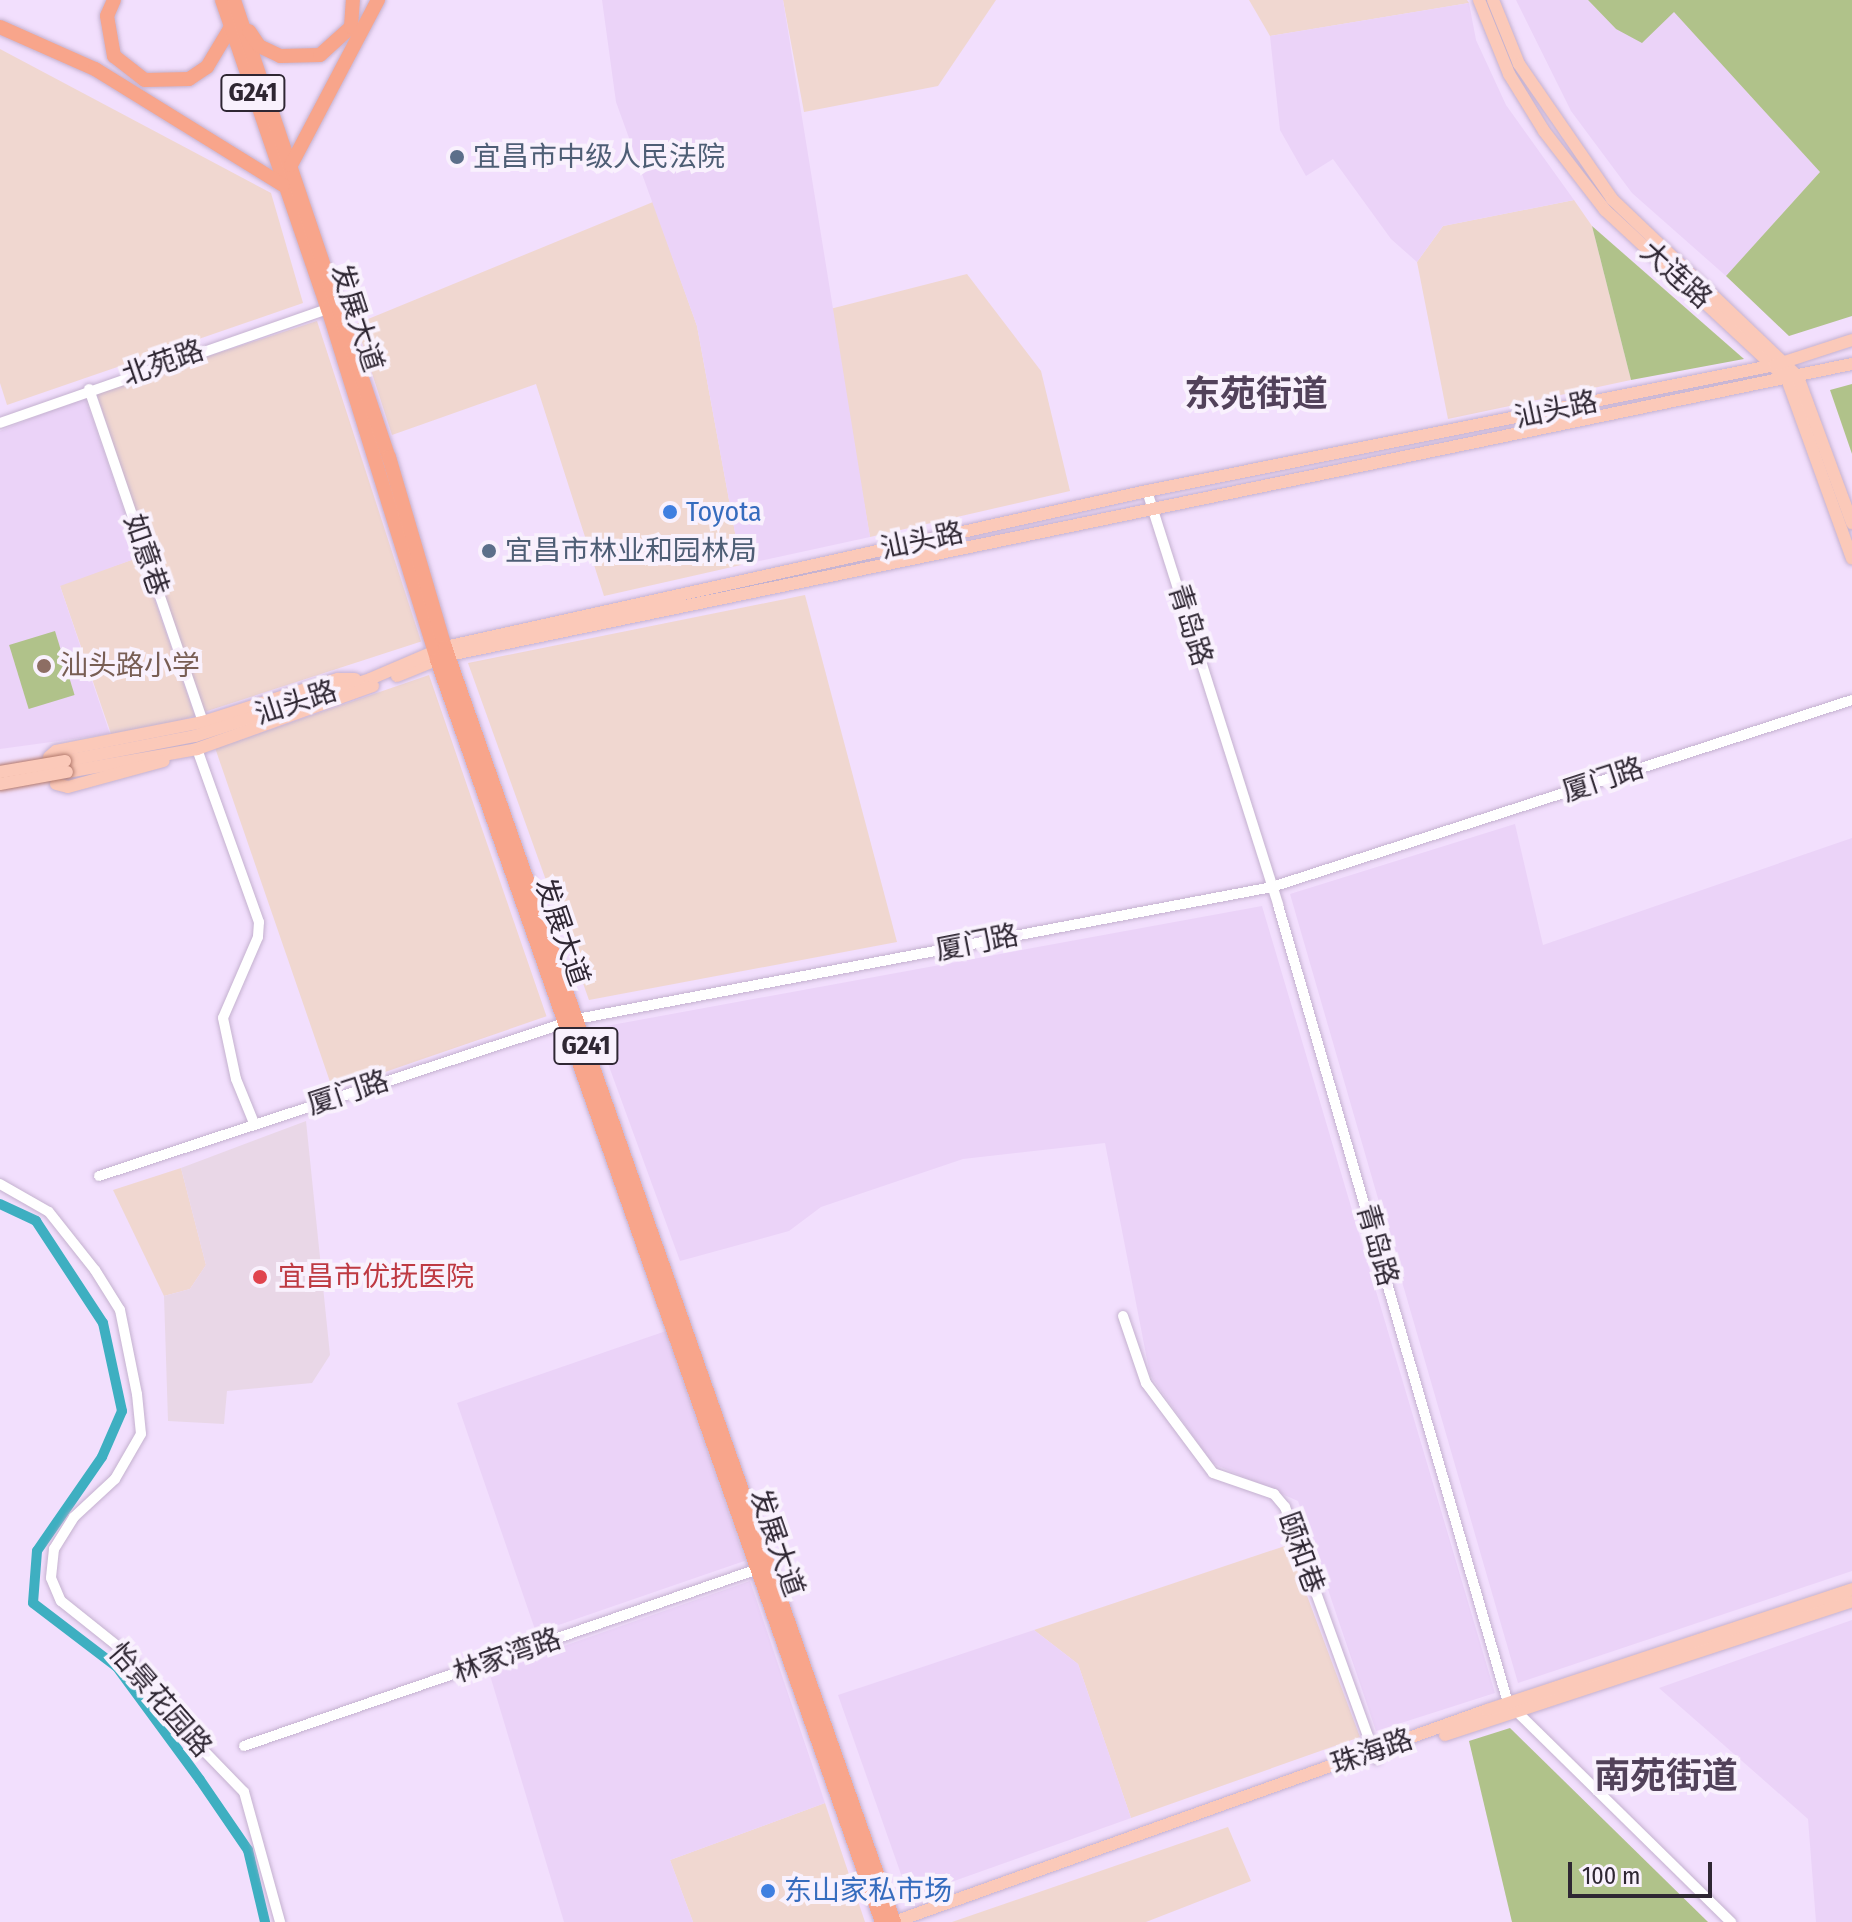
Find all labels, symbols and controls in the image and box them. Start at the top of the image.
road number: G241 [219,71,287,115]
place label: 宜昌市中级人民法院 [473,140,725,174]
marker: 宜昌市中级人民法院 [448,148,466,166]
street label: 大连路 [1634,234,1718,316]
street label: 发展大道 [324,260,390,376]
street label: 北苑路 [118,333,208,393]
district label: 东苑街道 [1184,373,1328,417]
street label: 汕头路 [1511,385,1601,435]
place label: Toyota [686,495,762,529]
marker: Toyota [661,503,679,521]
street label: 如意巷 [116,510,176,600]
street label: 汕头路 [877,516,967,566]
place label: 宜昌市林业和园林局 [505,534,757,568]
marker: 宜昌市林业和园林局 [480,542,498,560]
street label: 青岛路 [1161,580,1219,670]
place label: 汕头路小学 [60,649,200,683]
marker: 汕头路小学 [35,657,53,675]
street label: 汕头路 [251,674,341,732]
street label: 厦门路 [1558,751,1648,809]
street label: 发展大道 [528,874,596,990]
street label: 厦门路 [933,918,1021,968]
road number: G241 [552,1024,620,1068]
street label: 厦门路 [303,1064,393,1122]
street label: 青岛路 [1349,1200,1405,1290]
place label: 宜昌市优抚医院 [278,1260,474,1294]
marker: 宜昌市优抚医院 [249,1266,271,1288]
street label: 发展大道 [743,1485,811,1601]
street label: 颐和巷 [1271,1508,1331,1598]
street label: 林家湾路 [449,1622,565,1690]
street label: 怡景花园路 [101,1636,219,1764]
street label: 珠海路 [1327,1722,1417,1782]
district label: 南苑街道 [1594,1755,1738,1799]
scale bar [1572,1846,1716,1896]
text: 100 m [1582,1862,1640,1890]
place label: 东山家私市场 [784,1874,952,1908]
marker: 东山家私市场 [759,1882,777,1900]

